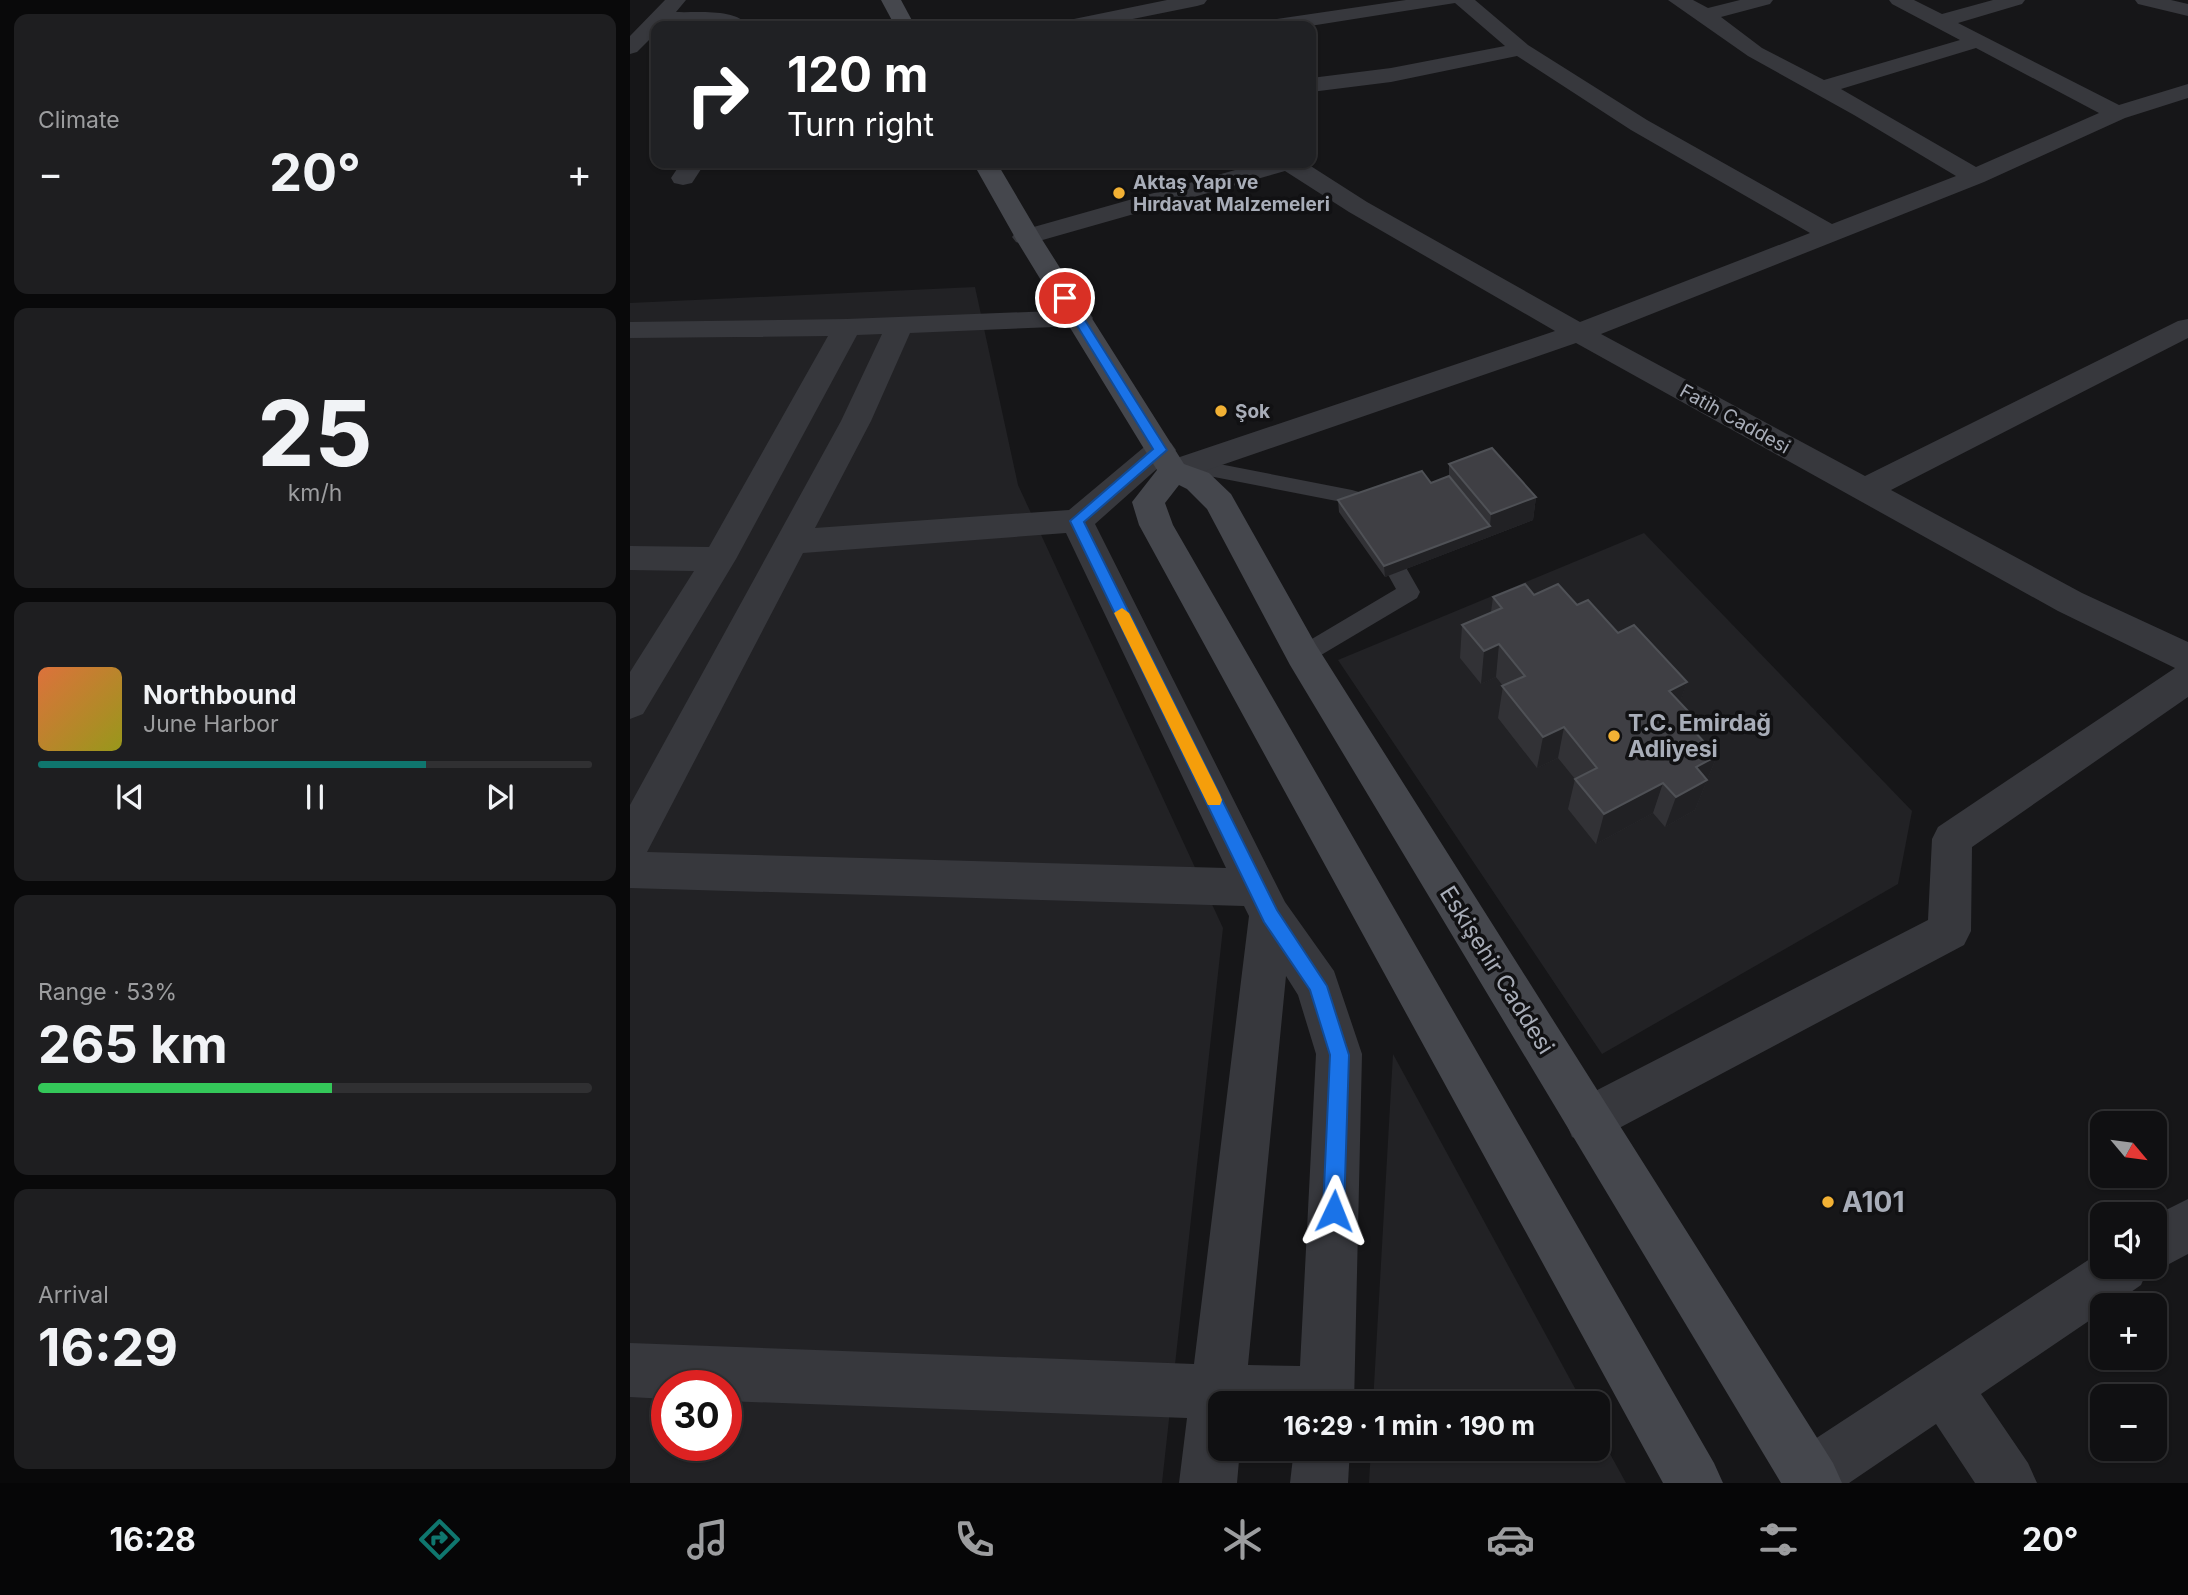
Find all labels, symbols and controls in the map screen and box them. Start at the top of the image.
text: 120 m [787,45,928,104]
icon: right [672,49,763,140]
text: Turn right [787,105,934,144]
text: Climate [38,106,120,134]
text: 20° [269,141,361,204]
text: − [38,150,63,196]
text: + [567,150,592,196]
place label: Aktaş Yapı ve Hırdavat Malzemeleri [1133,171,1330,216]
marker: Aktaş Yapı ve Hırdavat Malzemeleri [1111,185,1127,201]
pin [1035,268,1095,328]
icon: arrive [1046,279,1084,317]
text: 25 [257,378,373,488]
street label: Fatih Caddesi [1676,379,1794,459]
place label: Şok [1235,400,1270,423]
marker: Şok [1213,403,1229,419]
text: km/h [288,479,342,507]
text: Northbound [143,679,297,710]
place label: T.C. Emirdağ Adliyesi [1628,709,1771,763]
text: June Harbor [143,710,279,738]
marker: T.C. Emirdağ Adliyesi [1606,728,1622,744]
icon: previous [111,778,149,816]
icon: pause [296,778,334,816]
icon: next [481,778,519,816]
street label: Eskişehir Caddesi [1434,881,1560,1059]
text: Range · 53% [38,978,177,1006]
text: 265 km [38,1013,228,1076]
north arrow [2090,1111,2166,1188]
map controls [2090,1111,2167,1461]
position arrow [1297,1174,1371,1248]
place label: A101 [1842,1185,1905,1219]
marker: A101 [1820,1194,1836,1210]
button: sound [2090,1202,2167,1279]
text: Arrival [38,1281,109,1309]
button: + [2090,1293,2167,1370]
text: 16:29 [38,1316,178,1379]
speed limit sign: 30 [651,1370,742,1461]
button: − [2090,1384,2167,1461]
text: 16:29 · 1 min · 190 m [1283,1410,1535,1441]
icon: directions [415,1515,464,1564]
icon: music [683,1515,732,1564]
icon: phone [950,1515,999,1564]
icon: climate [1218,1515,1267,1564]
icon: car [1486,1515,1535,1564]
icon: filters [1754,1515,1803,1564]
text: 16:28 [109,1520,196,1559]
text: 20° [2022,1520,2078,1559]

